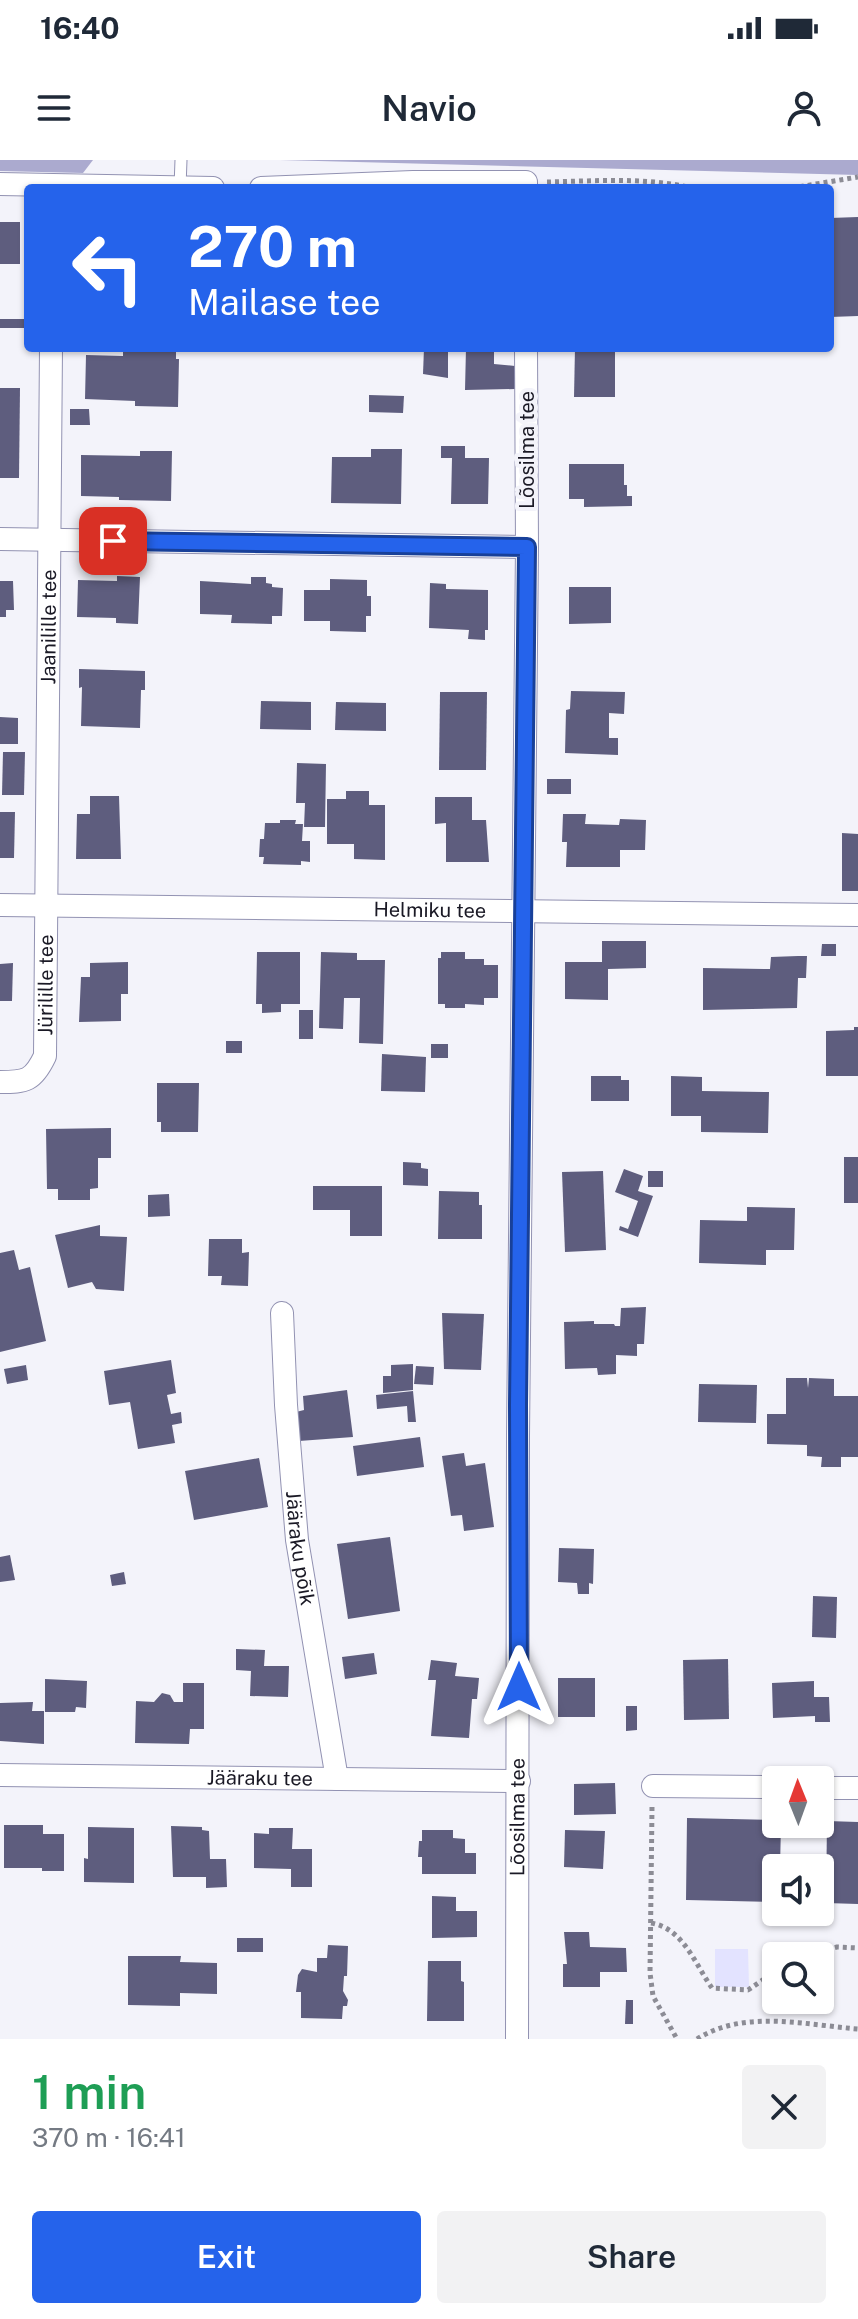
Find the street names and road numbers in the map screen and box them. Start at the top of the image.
street label: Lõosilma tee [515,391,539,509]
street label: Jaanilille tee [36,569,61,685]
street label: Helmiku tee [374,897,486,923]
street label: Jürilille tee [33,934,58,1036]
street label: Jääraku põik [281,1490,320,1607]
street label: Lõosilma tee [505,1758,529,1876]
street label: Jääraku tee [207,1765,313,1791]

